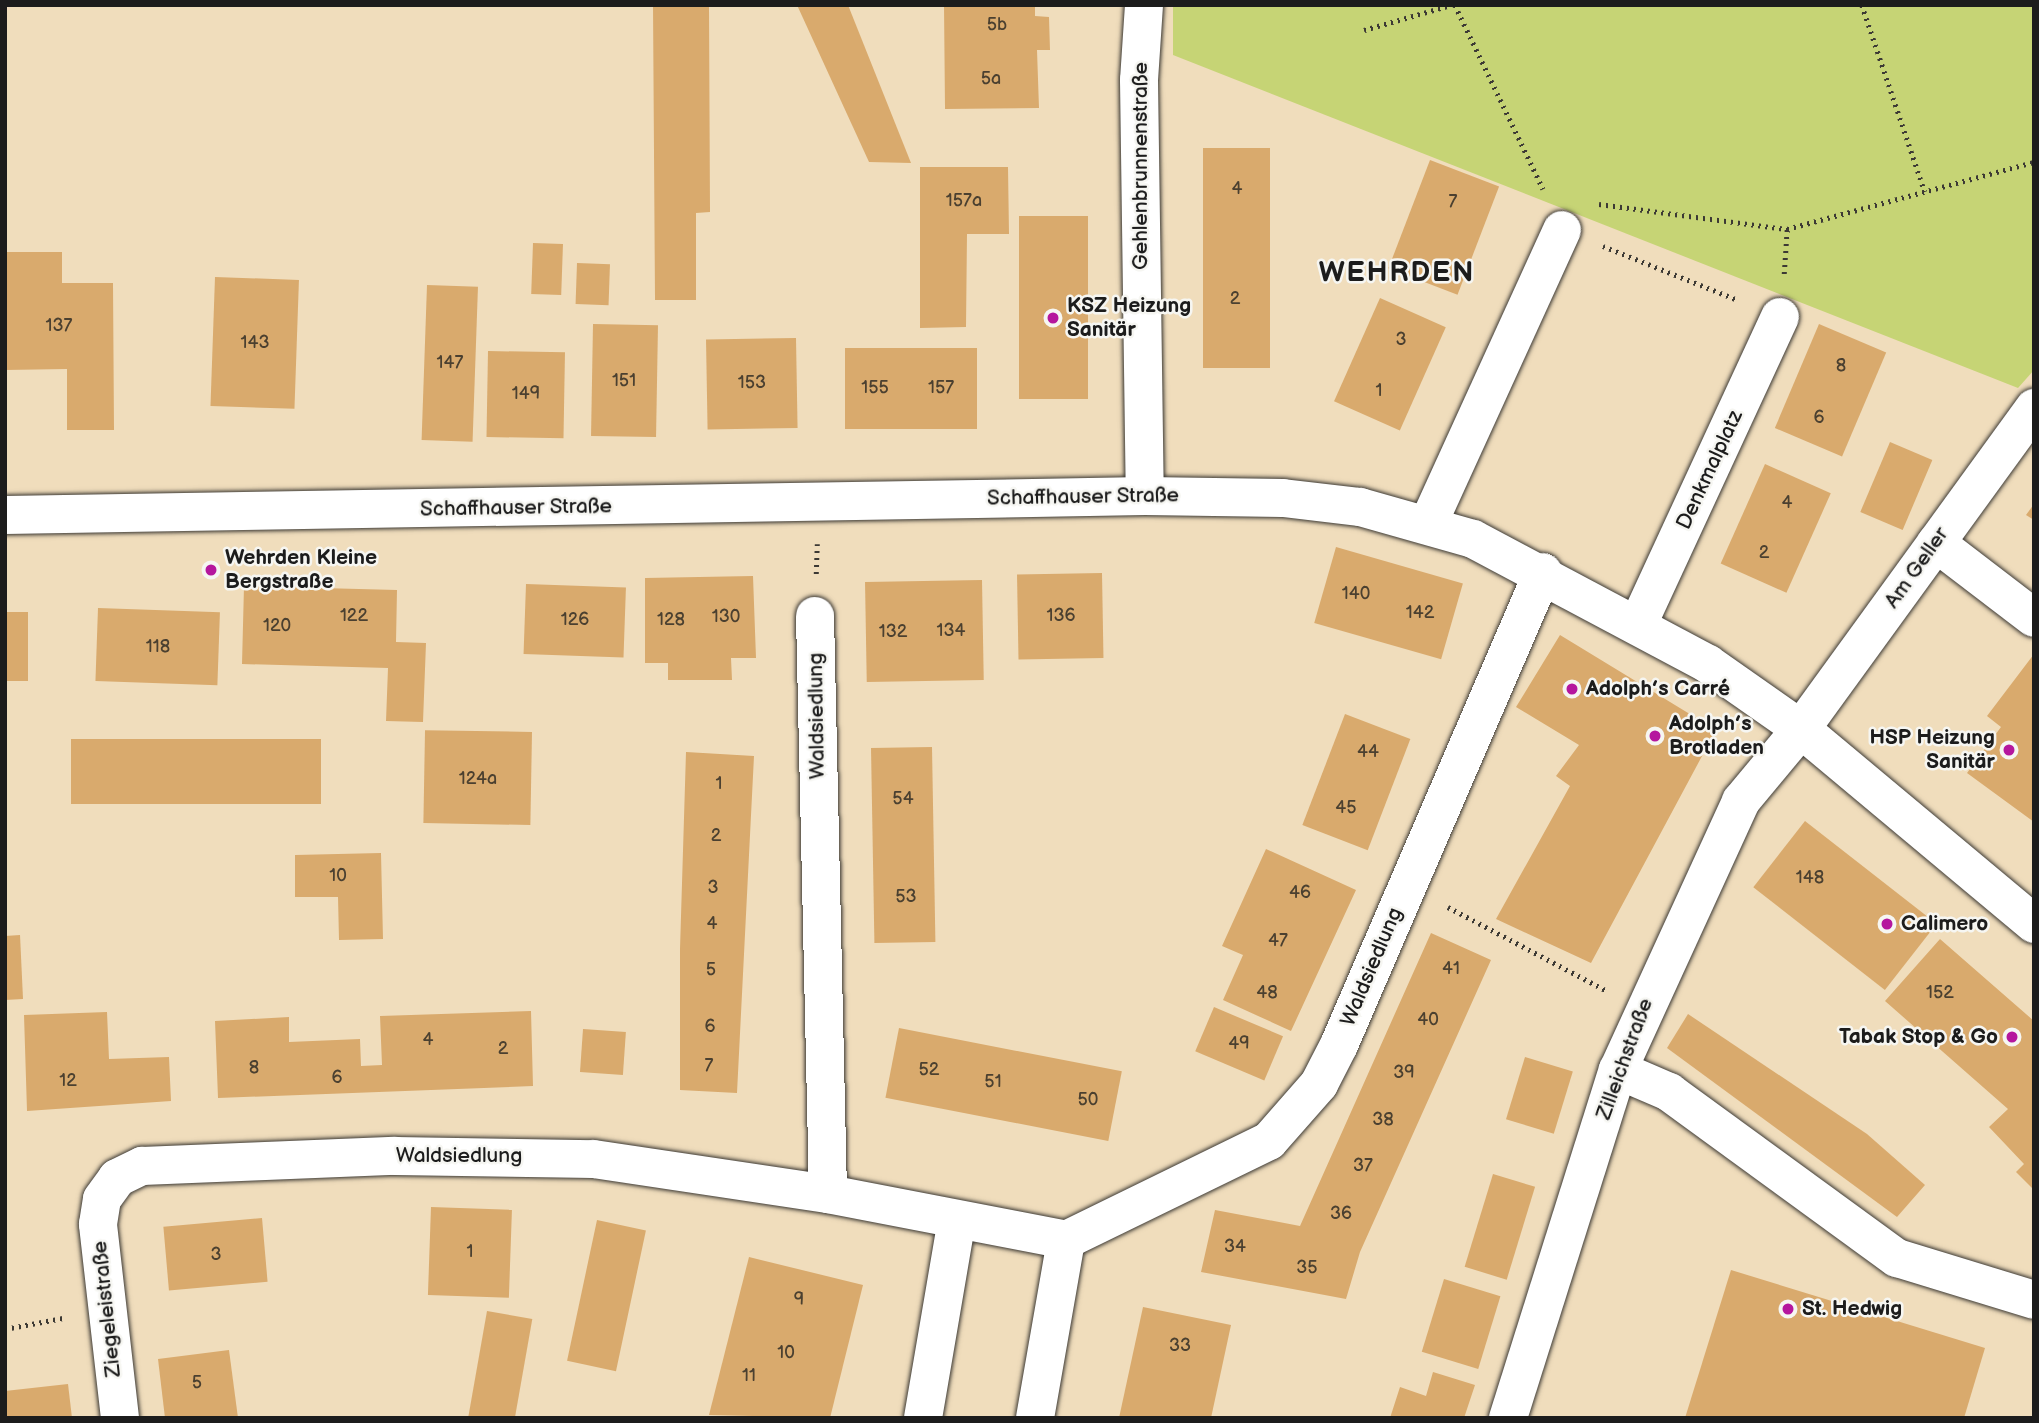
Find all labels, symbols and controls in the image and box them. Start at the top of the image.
house number: 5b [987,14,1007,36]
street label: Gehlenbrunnenstraße [1128,62,1154,270]
house number: 5a [981,68,1001,90]
house number: 4 [1232,178,1242,200]
house number: 157a [946,190,982,212]
house number: 7 [1449,191,1457,213]
district label: WEHRDEN [1320,256,1474,290]
house number: 2 [1230,288,1240,310]
place label: KSZ Heizung Sanitär [1067,293,1191,343]
marker: KSZ Heizung Sanitär [1045,310,1061,326]
house number: 137 [46,315,72,337]
house number: 3 [1395,329,1407,351]
house number: 143 [240,332,270,354]
house number: 147 [437,352,463,374]
house number: 8 [1836,355,1846,377]
house number: 151 [612,370,636,392]
house number: 153 [738,372,766,394]
house number: 155 [861,377,889,399]
house number: 157 [928,377,954,399]
house number: 1 [1376,380,1382,402]
house number: 149 [512,383,540,405]
street label: Denkmalplatz [1671,406,1749,534]
house number: 6 [1814,407,1824,429]
street label: Schaffhauser Straße [987,483,1179,511]
house number: 4 [1782,492,1792,514]
street label: Schaffhauser Straße [420,494,612,522]
street label: Am Geller [1880,523,1954,613]
house number: 2 [1759,542,1769,564]
place label: Wehrden Kleine Bergstraße [225,545,377,595]
marker: Wehrden Kleine Bergstraße [203,562,219,578]
house number: 140 [1342,583,1370,605]
house number: 142 [1406,602,1434,624]
house number: 122 [340,605,368,627]
house number: 136 [1046,605,1076,627]
house number: 130 [712,606,740,628]
house number: 126 [561,609,589,631]
house number: 128 [657,609,685,631]
house number: 120 [263,615,291,637]
house number: 134 [936,620,966,642]
house number: 132 [879,621,907,643]
house number: 118 [146,636,170,658]
street label: Waldsiedlung [803,653,831,779]
place label: Adolph’s Carré [1586,676,1730,702]
marker: Adolph’s Carré [1564,681,1580,697]
place label: Adolph’s Brotladen [1669,711,1764,761]
place label: HSP Heizung Sanitär [1869,725,1995,775]
marker: Adolph’s Brotladen [1647,728,1663,744]
house number: 44 [1357,741,1379,763]
marker: HSP Heizung Sanitär [2001,742,2017,758]
house number: 124a [459,768,497,790]
house number: 1 [716,773,722,795]
house number: 54 [892,788,914,810]
house number: 45 [1335,797,1357,819]
house number: 2 [711,825,721,847]
house number: 10 [329,865,347,887]
house number: 148 [1796,867,1824,889]
house number: 3 [707,877,719,899]
house number: 46 [1289,882,1311,904]
house number: 53 [895,886,917,908]
street label: Waldsiedlung [1336,904,1408,1030]
place label: Calimero [1901,911,1988,937]
house number: 4 [707,913,717,935]
marker: Calimero [1879,916,1895,932]
house number: 47 [1268,930,1288,952]
house number: 41 [1442,958,1460,980]
house number: 5 [706,959,716,981]
house number: 48 [1256,982,1278,1004]
house number: 152 [1926,982,1954,1004]
street label: Zilleichstraße [1591,995,1659,1123]
house number: 40 [1417,1009,1439,1031]
house number: 6 [705,1016,715,1038]
place label: Tabak Stop & Go [1839,1024,1998,1050]
house number: 4 [423,1029,433,1051]
marker: Tabak Stop & Go [2004,1029,2020,1045]
house number: 49 [1228,1033,1250,1055]
house number: 2 [498,1038,508,1060]
house number: 7 [705,1055,713,1077]
house number: 8 [249,1057,259,1079]
house number: 52 [919,1059,939,1081]
house number: 39 [1393,1062,1415,1084]
house number: 6 [332,1067,342,1089]
house number: 12 [59,1070,77,1092]
house number: 51 [984,1071,1002,1093]
house number: 50 [1078,1089,1098,1111]
house number: 38 [1372,1109,1394,1131]
street label: Waldsiedlung [396,1143,522,1169]
house number: 37 [1353,1155,1373,1177]
house number: 36 [1330,1203,1352,1225]
house number: 34 [1224,1236,1246,1258]
street label: Ziegeleistraße [87,1240,127,1378]
house number: 1 [467,1241,473,1263]
house number: 3 [210,1244,222,1266]
house number: 35 [1296,1257,1318,1279]
house number: 9 [794,1289,804,1311]
place label: St. Hedwig [1802,1296,1902,1322]
marker: St. Hedwig [1780,1301,1796,1317]
house number: 33 [1169,1335,1191,1357]
house number: 10 [777,1342,795,1364]
house number: 11 [742,1365,756,1387]
house number: 5 [192,1372,202,1394]

